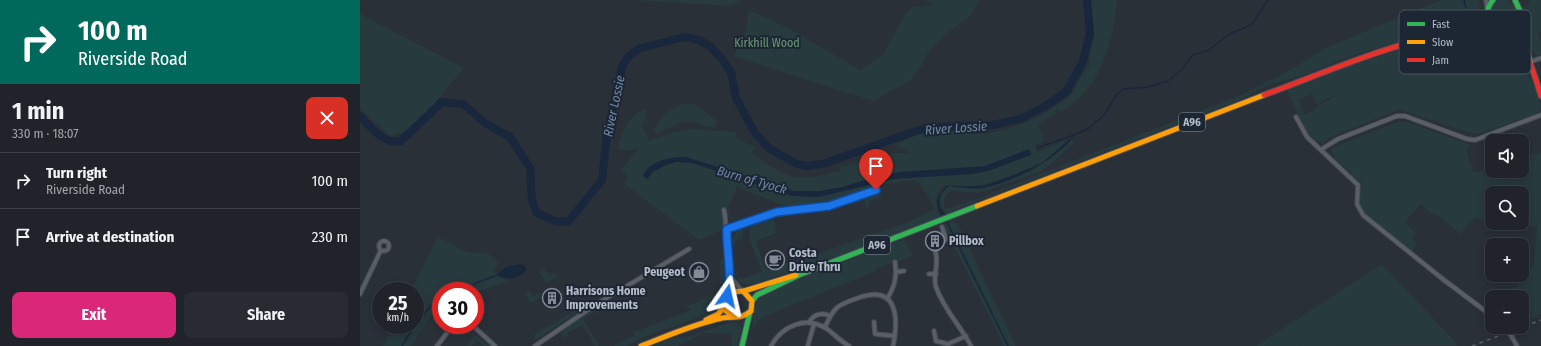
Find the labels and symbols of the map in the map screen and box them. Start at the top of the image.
legend [1399,10,1531,74]
text: Fast [1432,18,1450,31]
park label: Kirkhill Wood [734,36,800,50]
text: Slow [1432,36,1453,49]
text: Jam [1432,54,1449,67]
water label: River Lossie [600,74,628,138]
road number: A96 [1179,113,1205,131]
water label: River Lossie [924,118,988,138]
pin [859,149,893,190]
water label: Burn of Tyock [715,163,789,197]
building icon: Pillbox [924,230,946,252]
place label: Pillbox [949,234,984,248]
road number: A96 [864,236,890,254]
place label: Costa Drive Thru [789,246,841,274]
cafe icon: Costa Drive Thru [764,249,786,271]
shop icon: Peugeot [688,261,710,283]
place label: Peugeot [644,265,686,279]
position arrow [706,275,748,317]
speed limit sign: 30 [432,282,484,334]
place label: Harrisons Home Improvements [566,284,646,312]
building icon: Harrisons Home Improvements [541,287,563,309]

